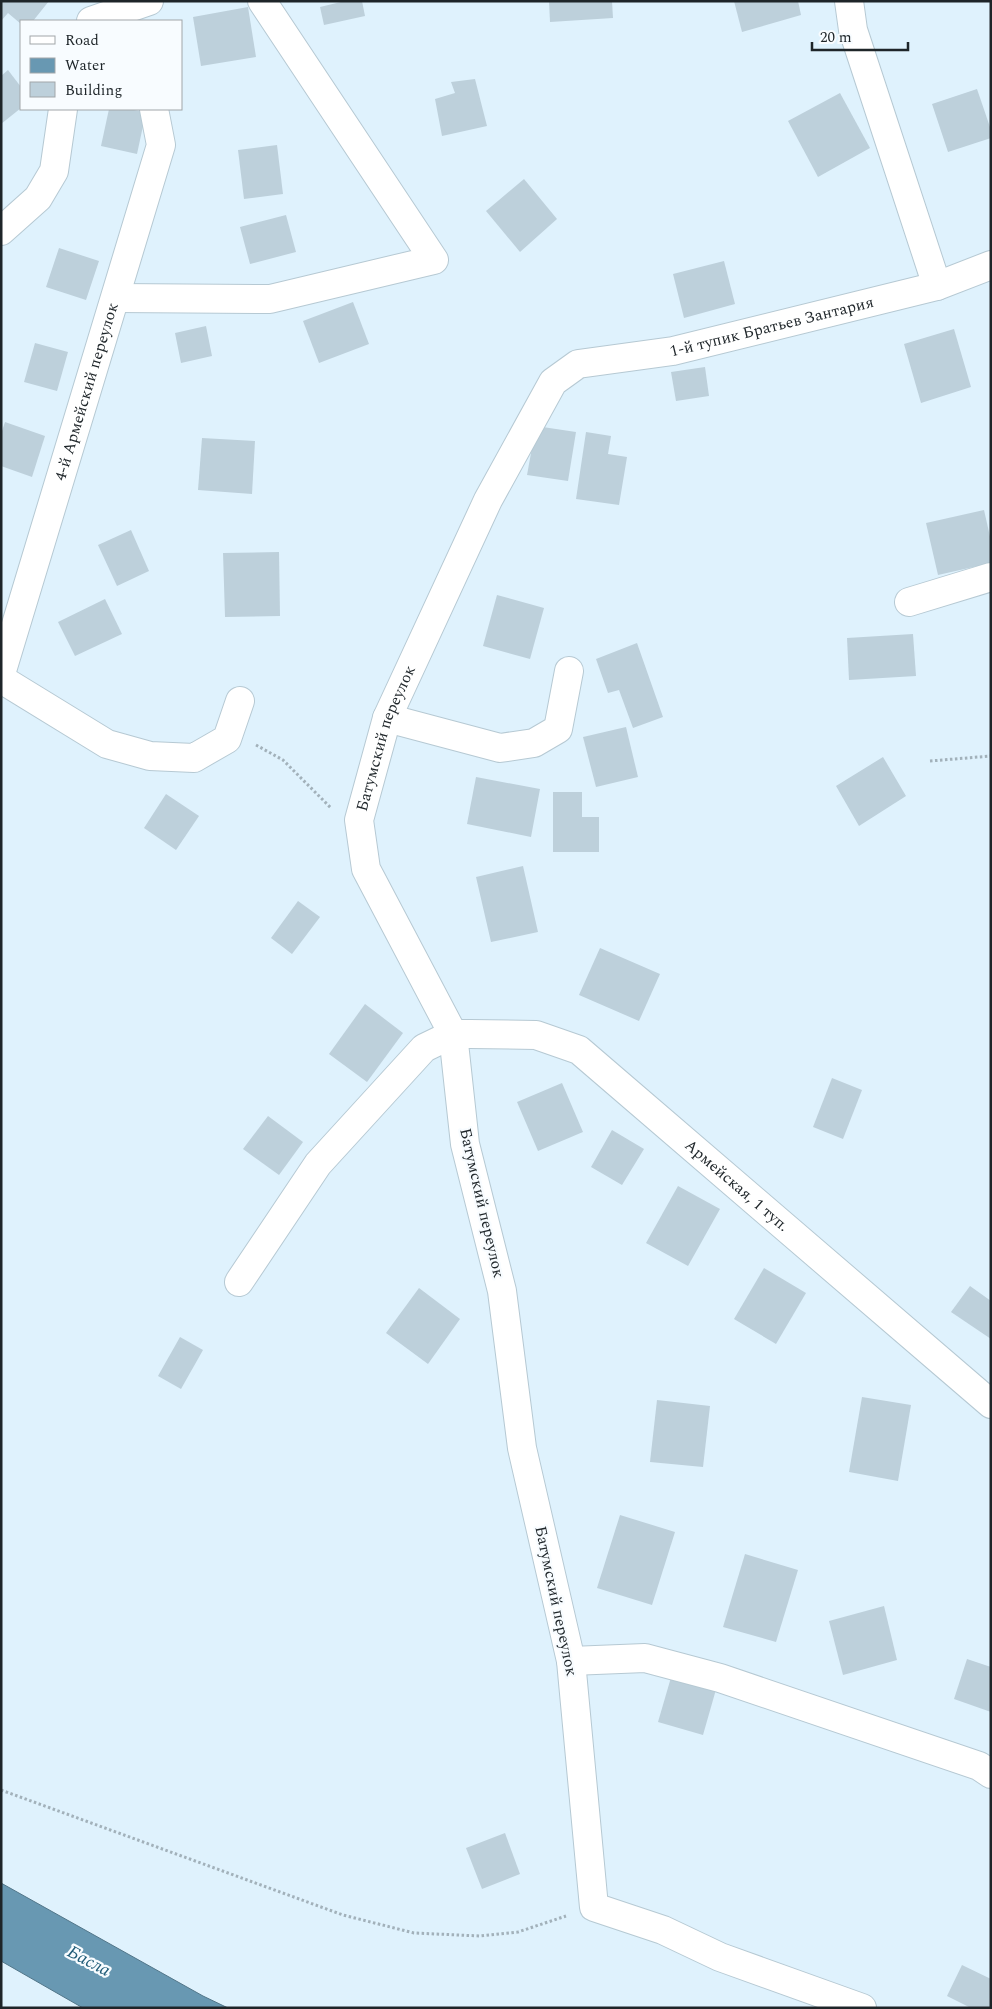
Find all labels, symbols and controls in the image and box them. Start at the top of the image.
legend [20,20,182,110]
scale bar [812,20,908,52]
text: 20 m [820,26,852,49]
text: Road [65,29,99,52]
text: Water [65,54,105,77]
text: Building [65,79,122,102]
street label: 1-й тупик Братьев Зантария [667,290,876,363]
street label: 4-й Армейский переулок [48,300,125,484]
street label: Батумский переулок [350,661,422,814]
street label: Батумский переулок [453,1126,511,1280]
street label: Армейская, 1 туп. [679,1134,794,1238]
street label: Батумский переулок [528,1524,584,1678]
water label: Басла [63,1938,115,1984]

